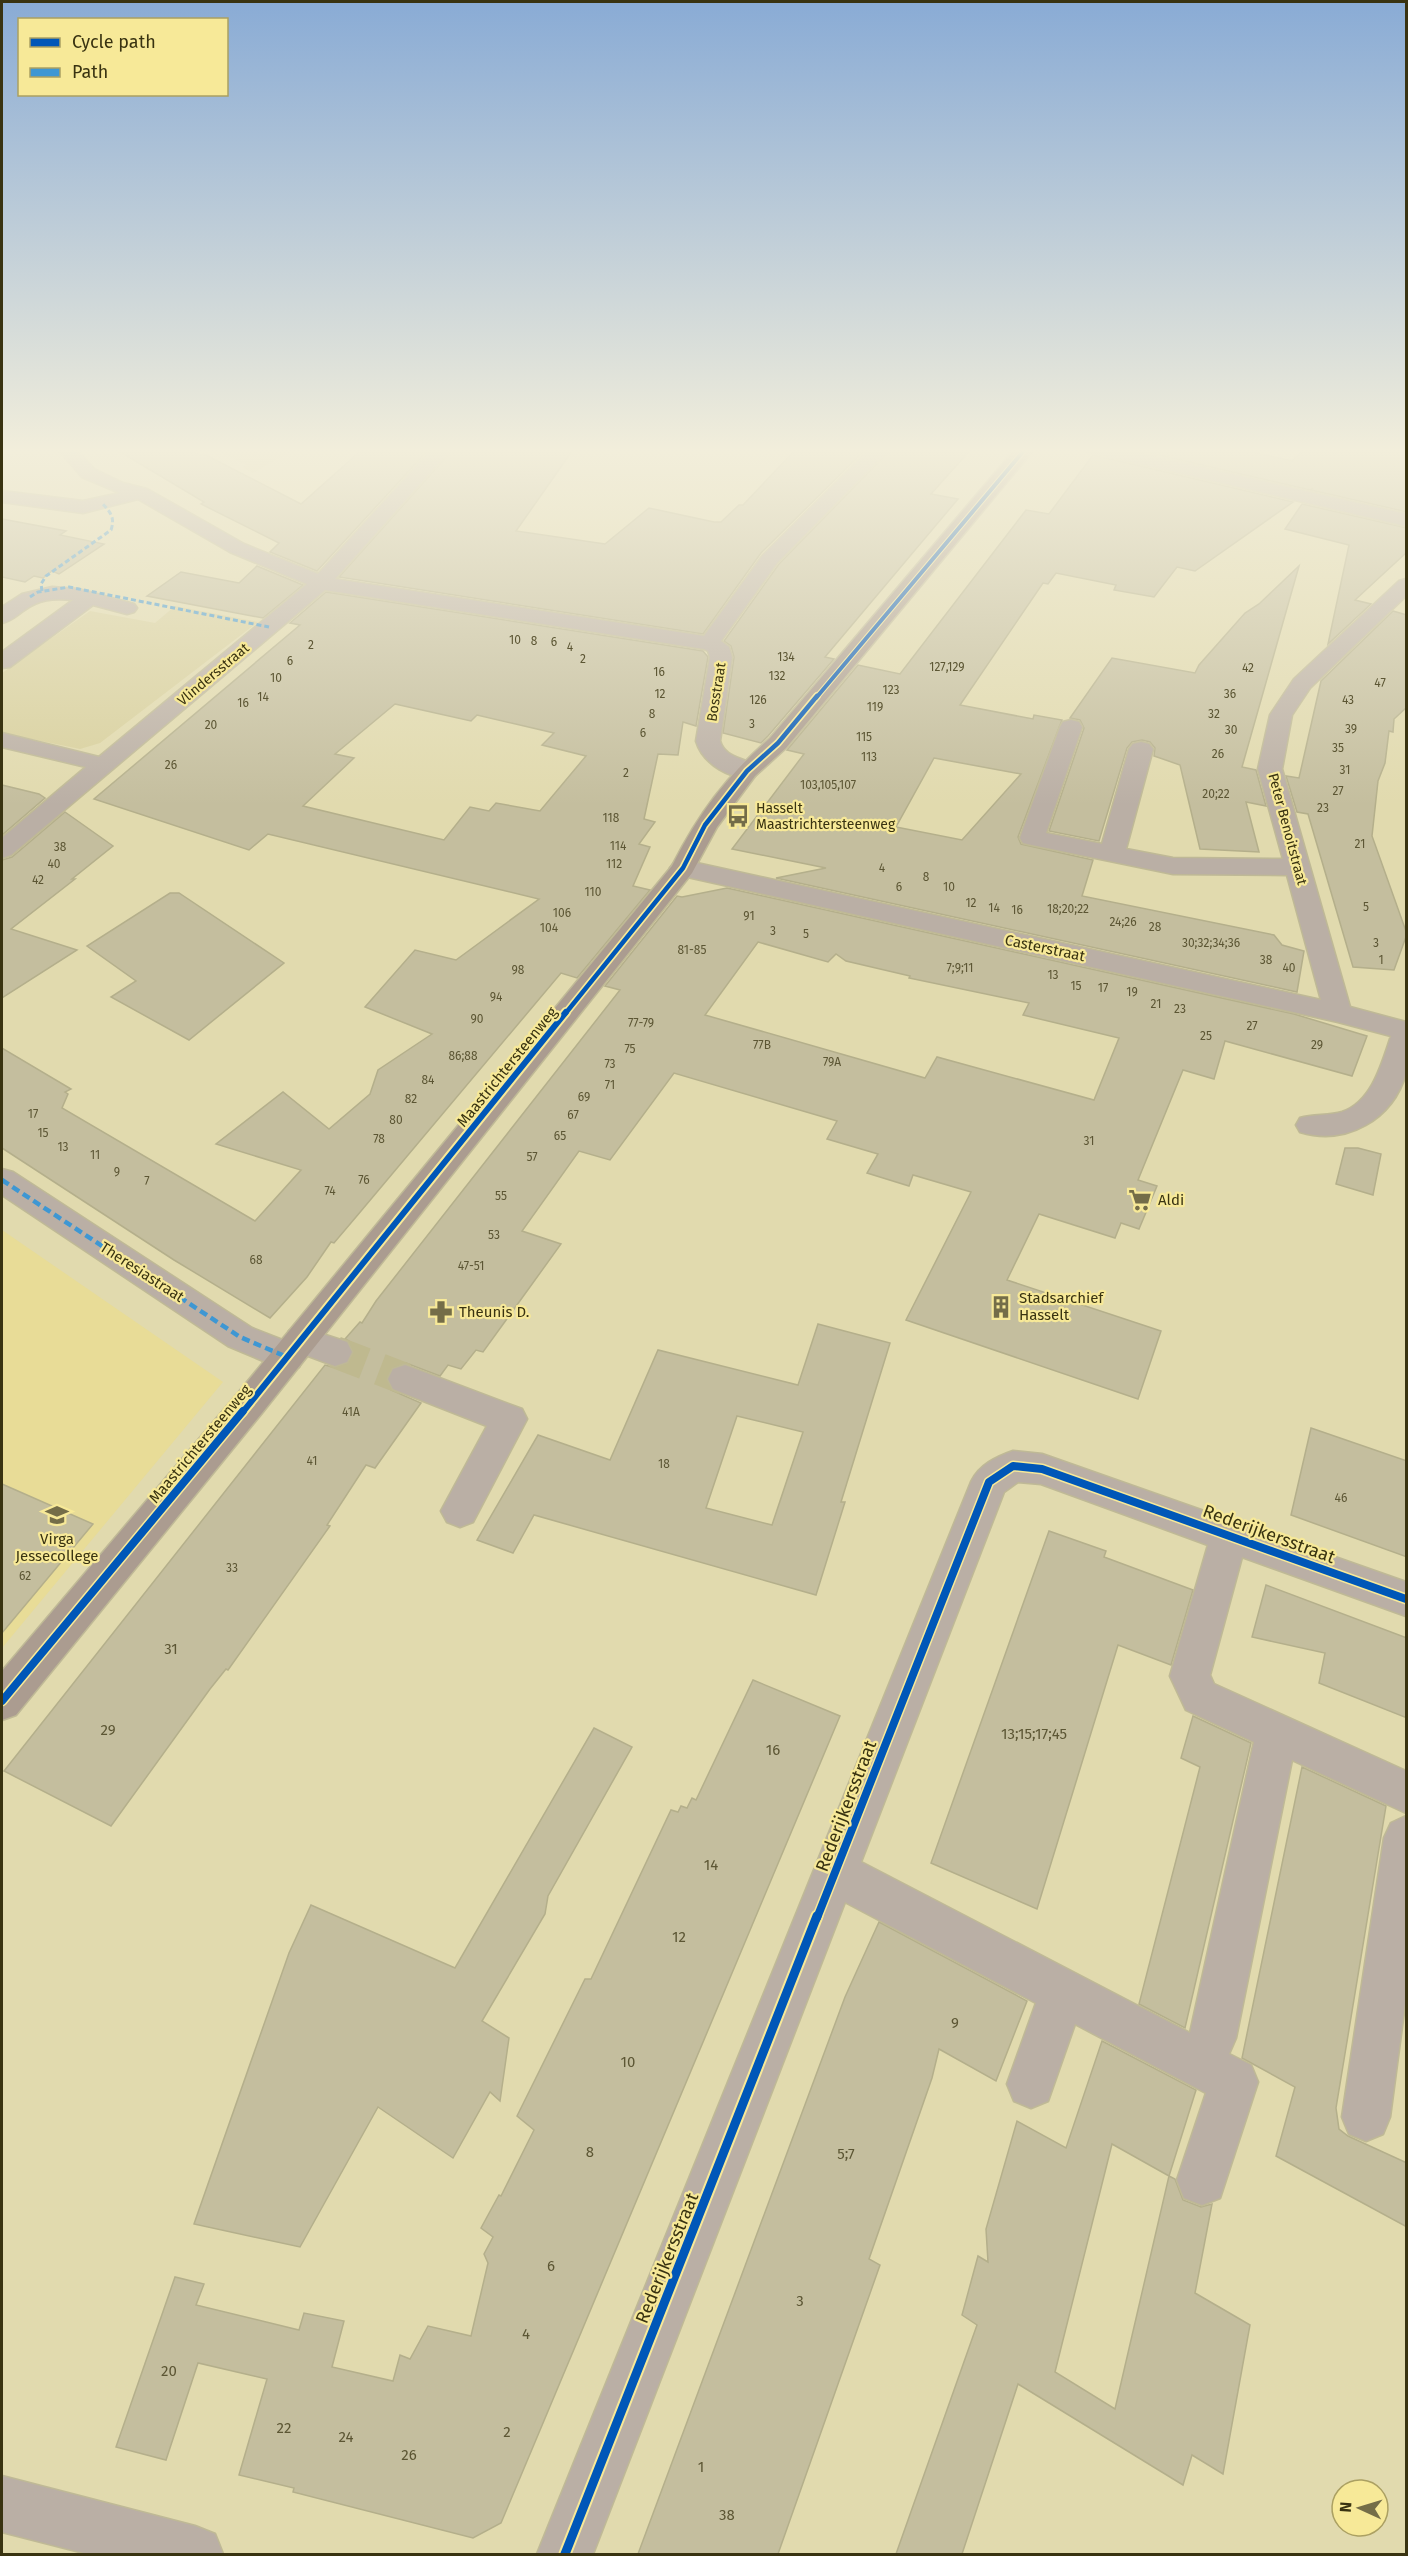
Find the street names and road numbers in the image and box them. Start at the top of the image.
street label: Vlindersstraat [174,639,253,709]
street label: Bosstraat [703,660,730,723]
street label: Peter Benoitstraat [1264,771,1311,888]
street label: Casterstraat [1003,931,1087,965]
street label: Maastrichtersteenweg [453,1003,561,1131]
street label: Theresiastraat [96,1238,188,1306]
street label: Maastrichtersteenweg [145,1381,255,1507]
street label: Rederijkersstraat [1200,1500,1339,1568]
street label: Rederijkersstraat [811,1737,881,1875]
street label: Rederijkersstraat [631,2189,703,2327]

